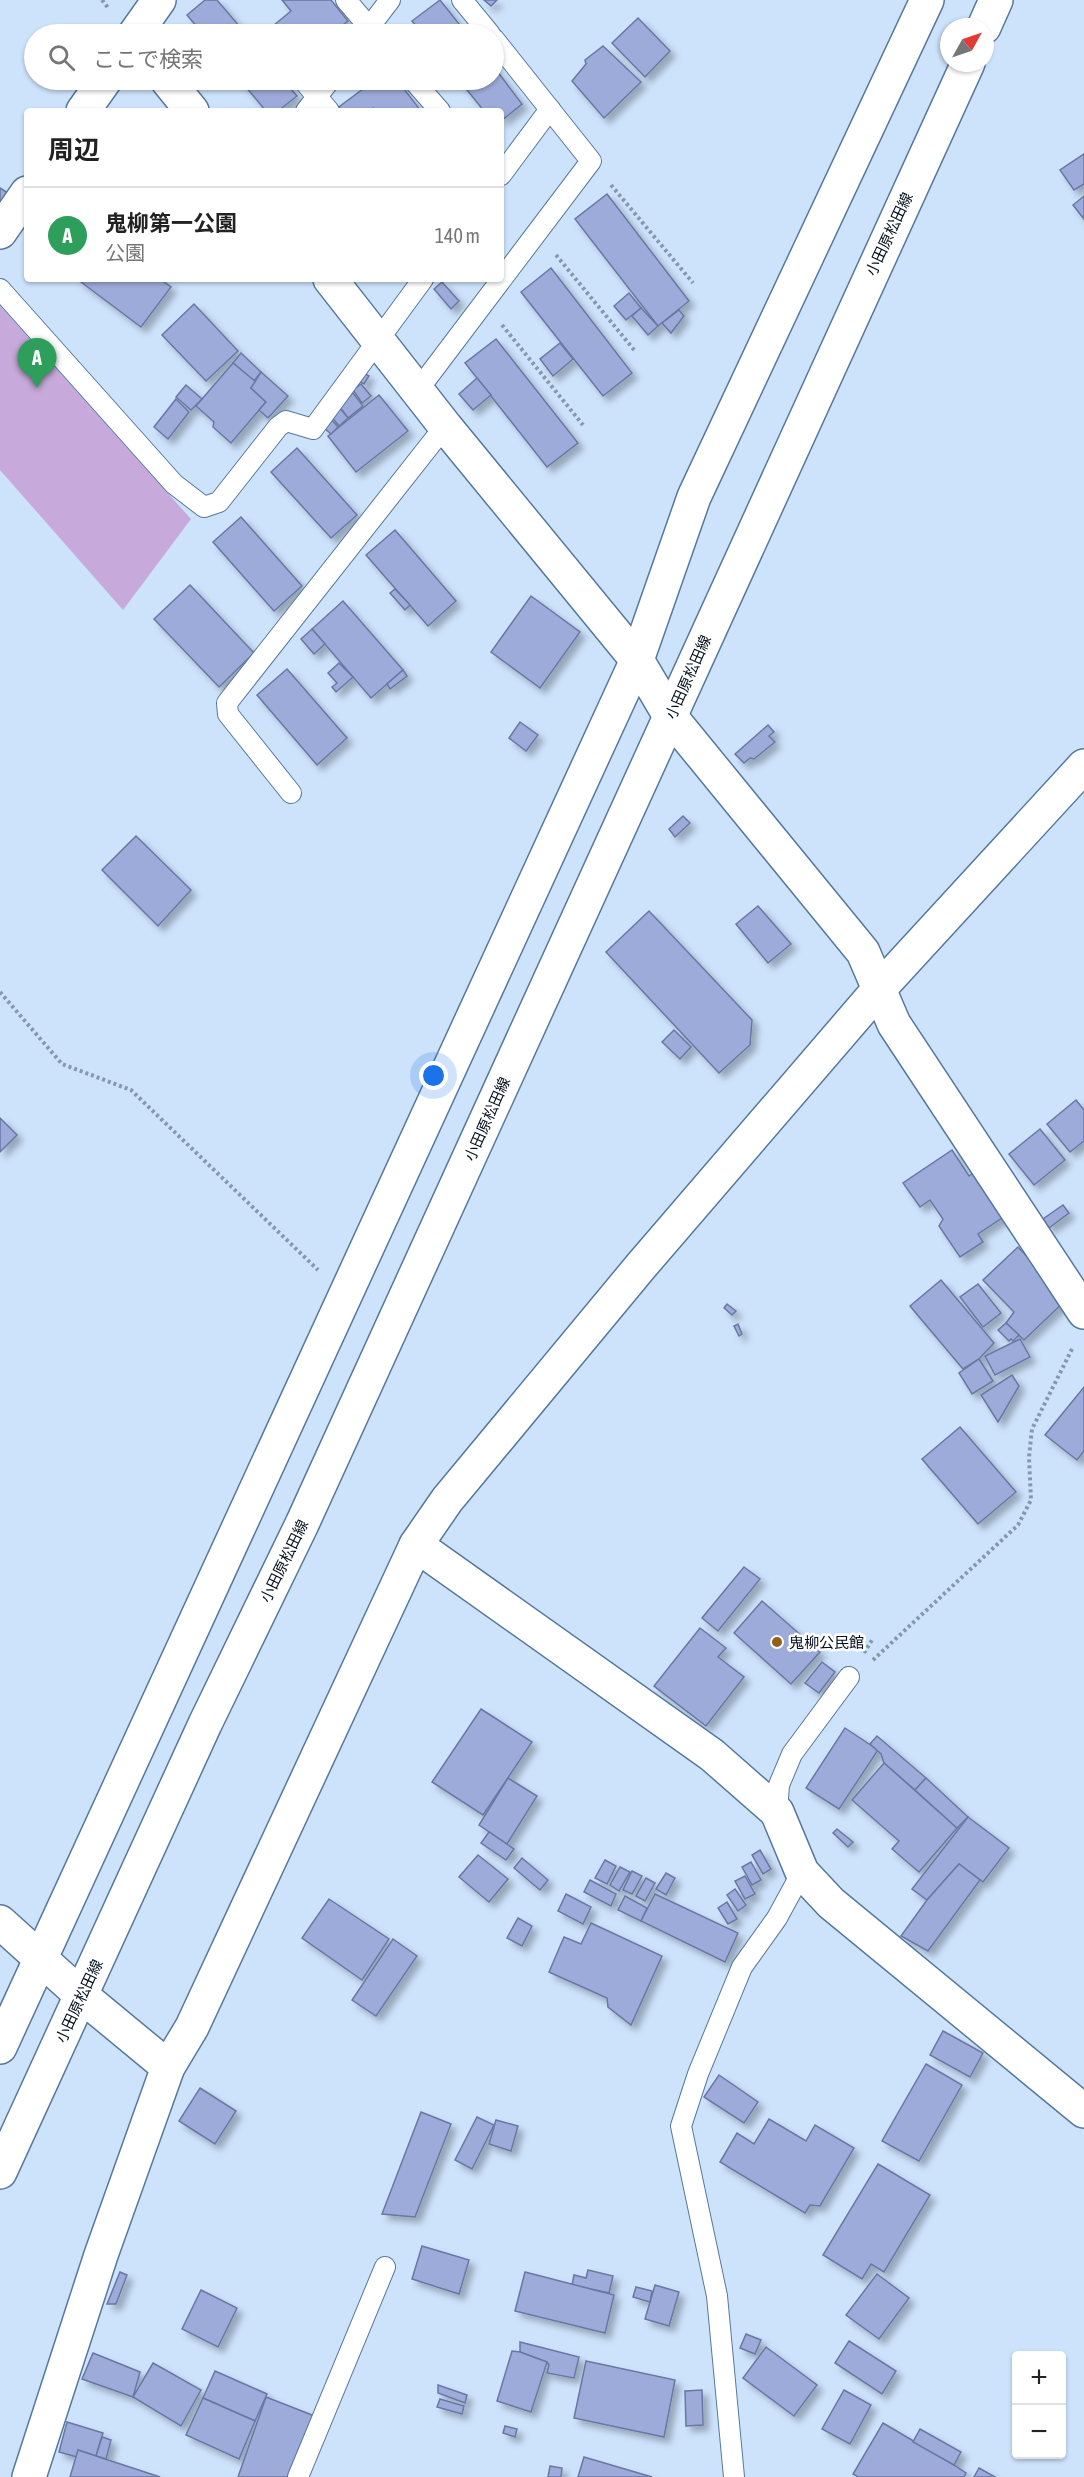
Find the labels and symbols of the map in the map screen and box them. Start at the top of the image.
north arrow [940,18,994,72]
street label: 小田原松田線 [862,190,916,278]
pin: A [18,338,57,388]
street label: 小田原松田線 [662,632,714,722]
your location [419,1061,448,1090]
street label: 小田原松田線 [461,1074,513,1164]
street label: 小田原松田線 [257,1517,311,1605]
place label: 鬼柳公民館 [789,1634,864,1651]
marker: 鬼柳公民館 [770,1635,784,1649]
street label: 小田原松田線 [52,1957,106,2045]

